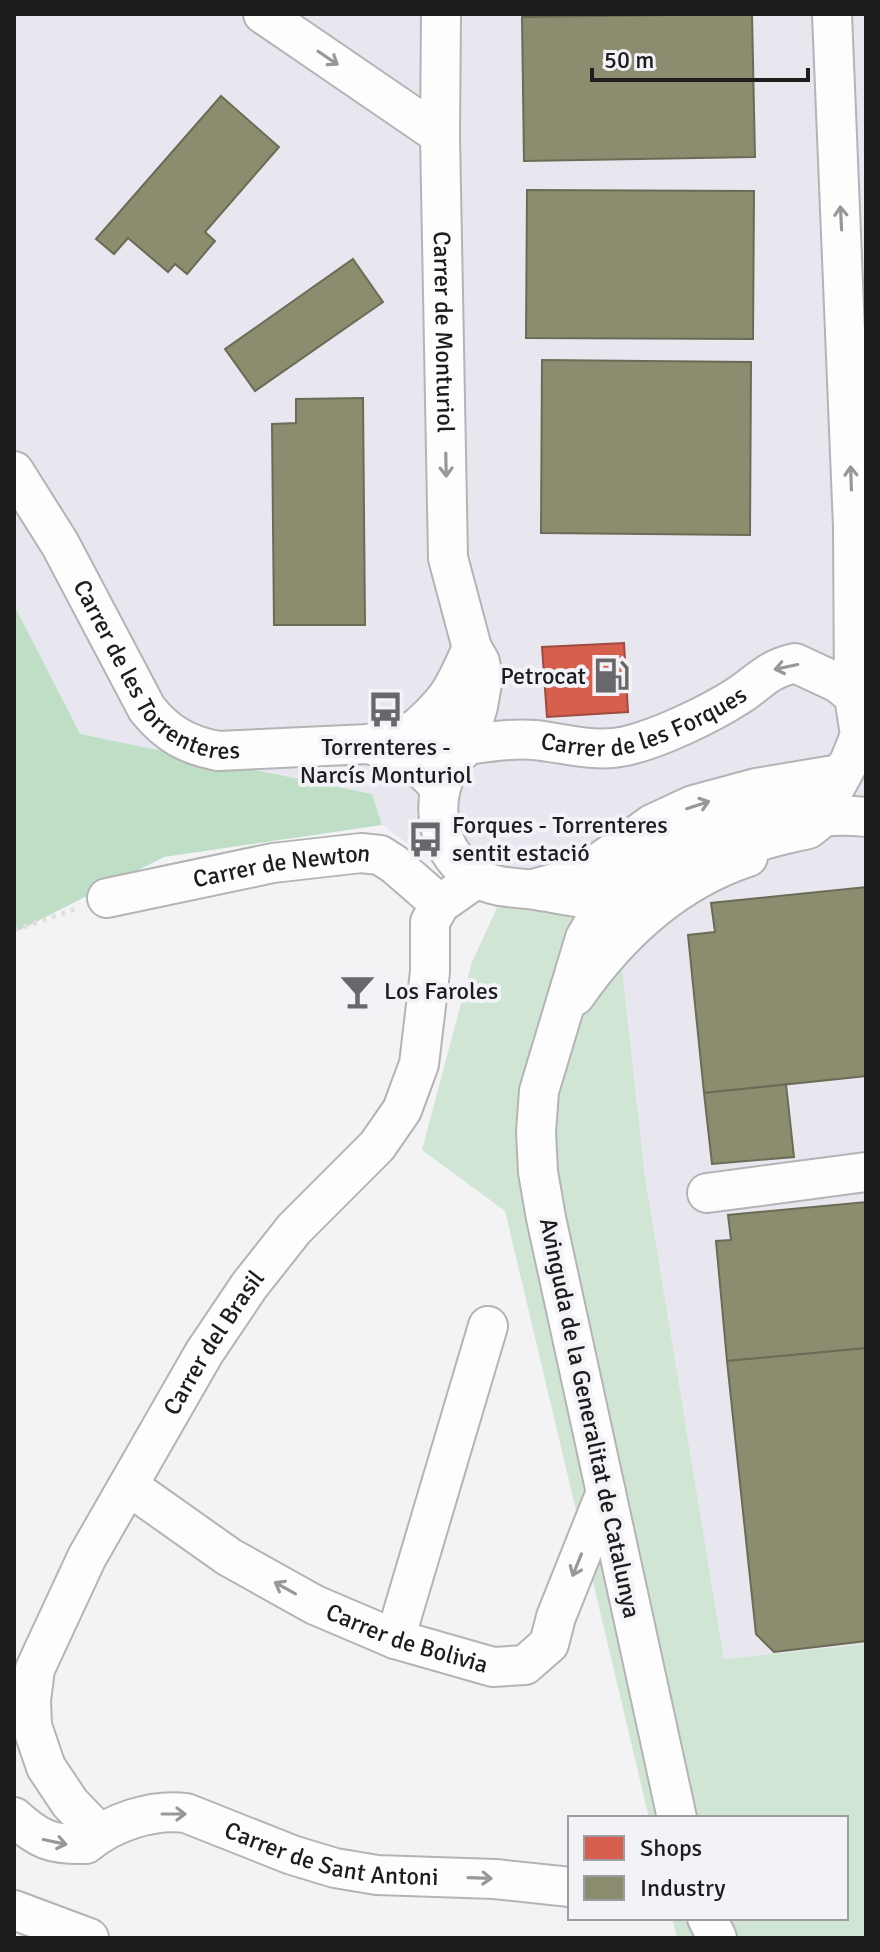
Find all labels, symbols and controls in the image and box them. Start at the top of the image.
scale bar [592,32,808,82]
text: 50 m [604,45,654,75]
one-way arrow [316,50,338,66]
one-way arrow [833,205,848,232]
street label: Carrer de Monturiol [427,231,461,433]
one-way arrow [439,451,454,478]
one-way arrow [844,465,859,492]
street label: Carrer de les Torrenteres [67,575,240,766]
fuel station icon: Petrocat [593,657,631,695]
one-way arrow [774,660,799,675]
place label: Petrocat [500,661,586,691]
street label: Carrer de les Forques [539,679,752,763]
bus stop icon: Torrenteres - Narcís Monturiol [367,691,405,729]
place label: Torrenteres - Narcís Monturiol [300,732,472,790]
one-way arrow [685,796,710,811]
place label: Forques - Torrenteres sentit estació [452,810,668,868]
bus stop icon: Forques - Torrenteres sentit estació [407,820,445,858]
street label: Carrer de Newton [190,838,372,894]
bar icon: Los Faroles [339,972,377,1010]
place label: Los Faroles [384,976,498,1006]
street label: Avinguda de la Generalitat de Catalunya [533,1215,647,1621]
street label: Carrer del Brasil [157,1264,271,1421]
one-way arrow [569,1552,583,1577]
one-way arrow [273,1580,297,1595]
street label: Carrer de Bolivia [322,1596,491,1680]
one-way arrow [160,1806,187,1822]
street label: Carrer de Sant Antoni [220,1815,439,1892]
legend [568,1816,848,1920]
text: Shops [640,1833,702,1863]
one-way arrow [41,1835,67,1850]
one-way arrow [466,1871,493,1886]
text: Industry [640,1873,726,1903]

